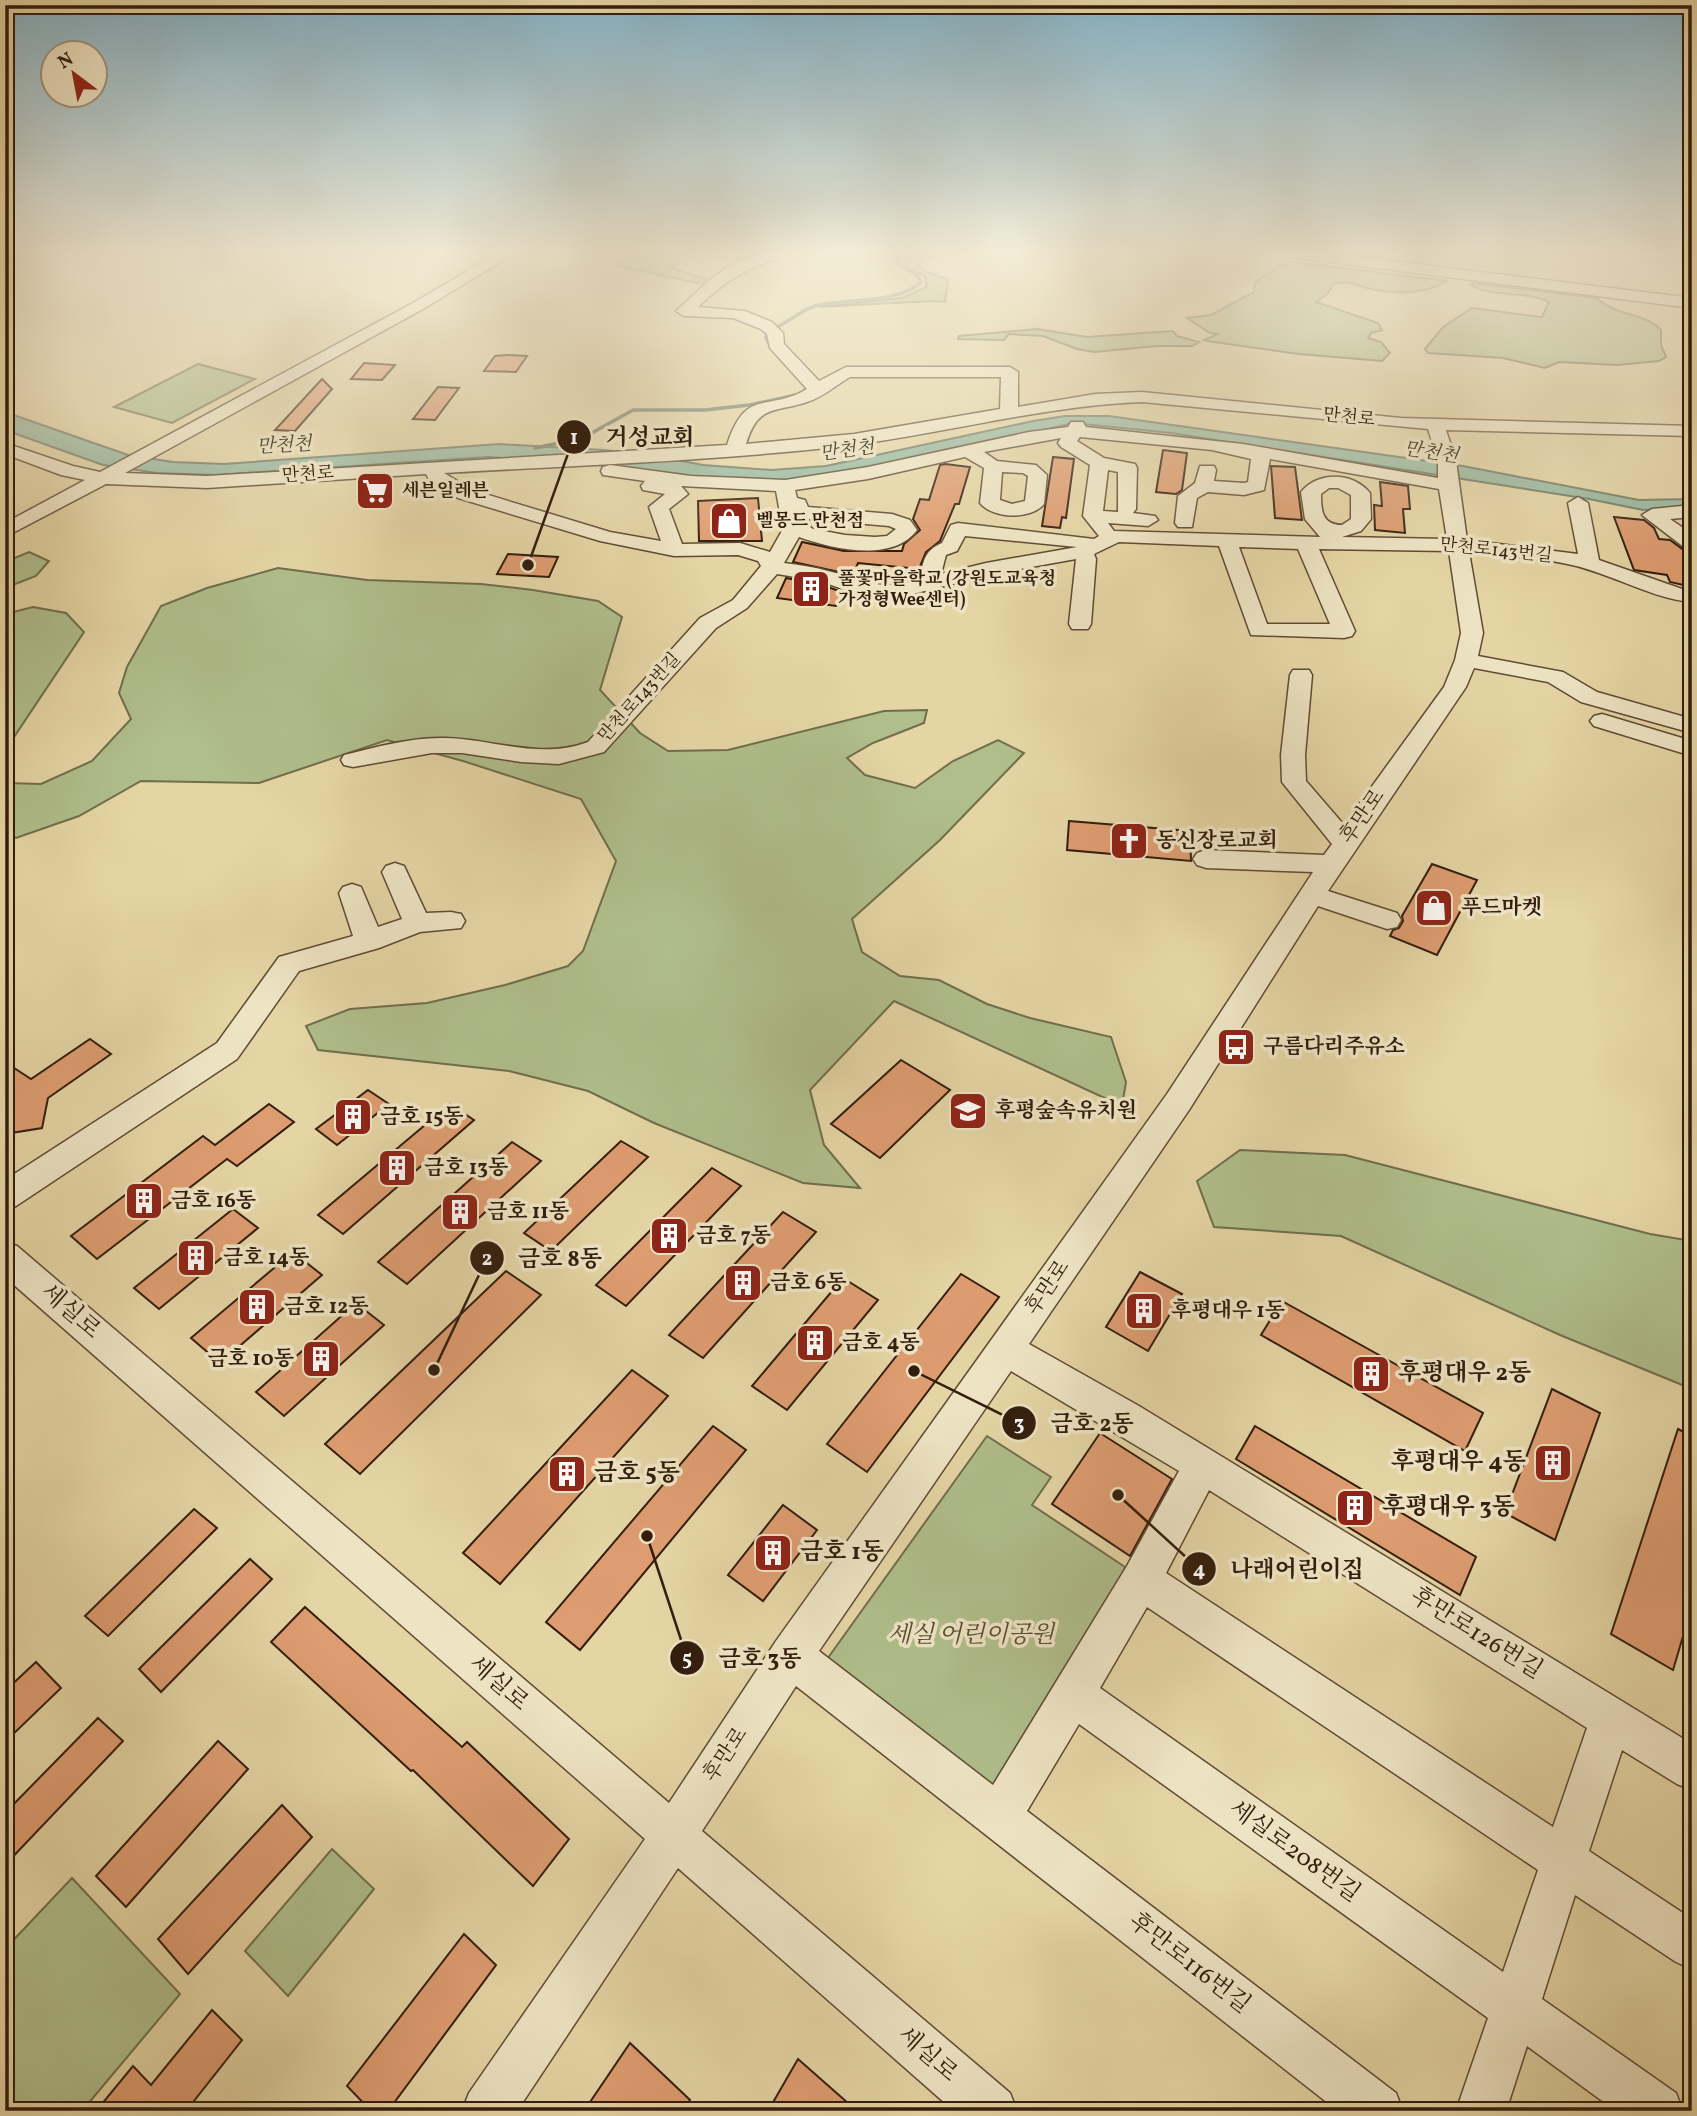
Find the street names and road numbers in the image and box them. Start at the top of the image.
street label: 만천로 [1322,403,1376,433]
street label: 만천로 [281,461,335,489]
street label: 만천로143번길 [1438,533,1554,569]
street label: 만천로143번길 [593,648,687,748]
street label: 후만로 [1334,784,1392,850]
street label: 후만로 [1019,1255,1077,1321]
street label: 세실로 [33,1276,107,1348]
street label: 후만로126번길 [1403,1580,1549,1688]
street label: 세실로 [461,1648,535,1720]
street label: 후만로 [697,1722,755,1788]
street label: 세실로208번길 [1221,1793,1367,1911]
street label: 후만로116번길 [1121,1905,1257,2023]
street label: 세실로 [890,2019,964,2091]

